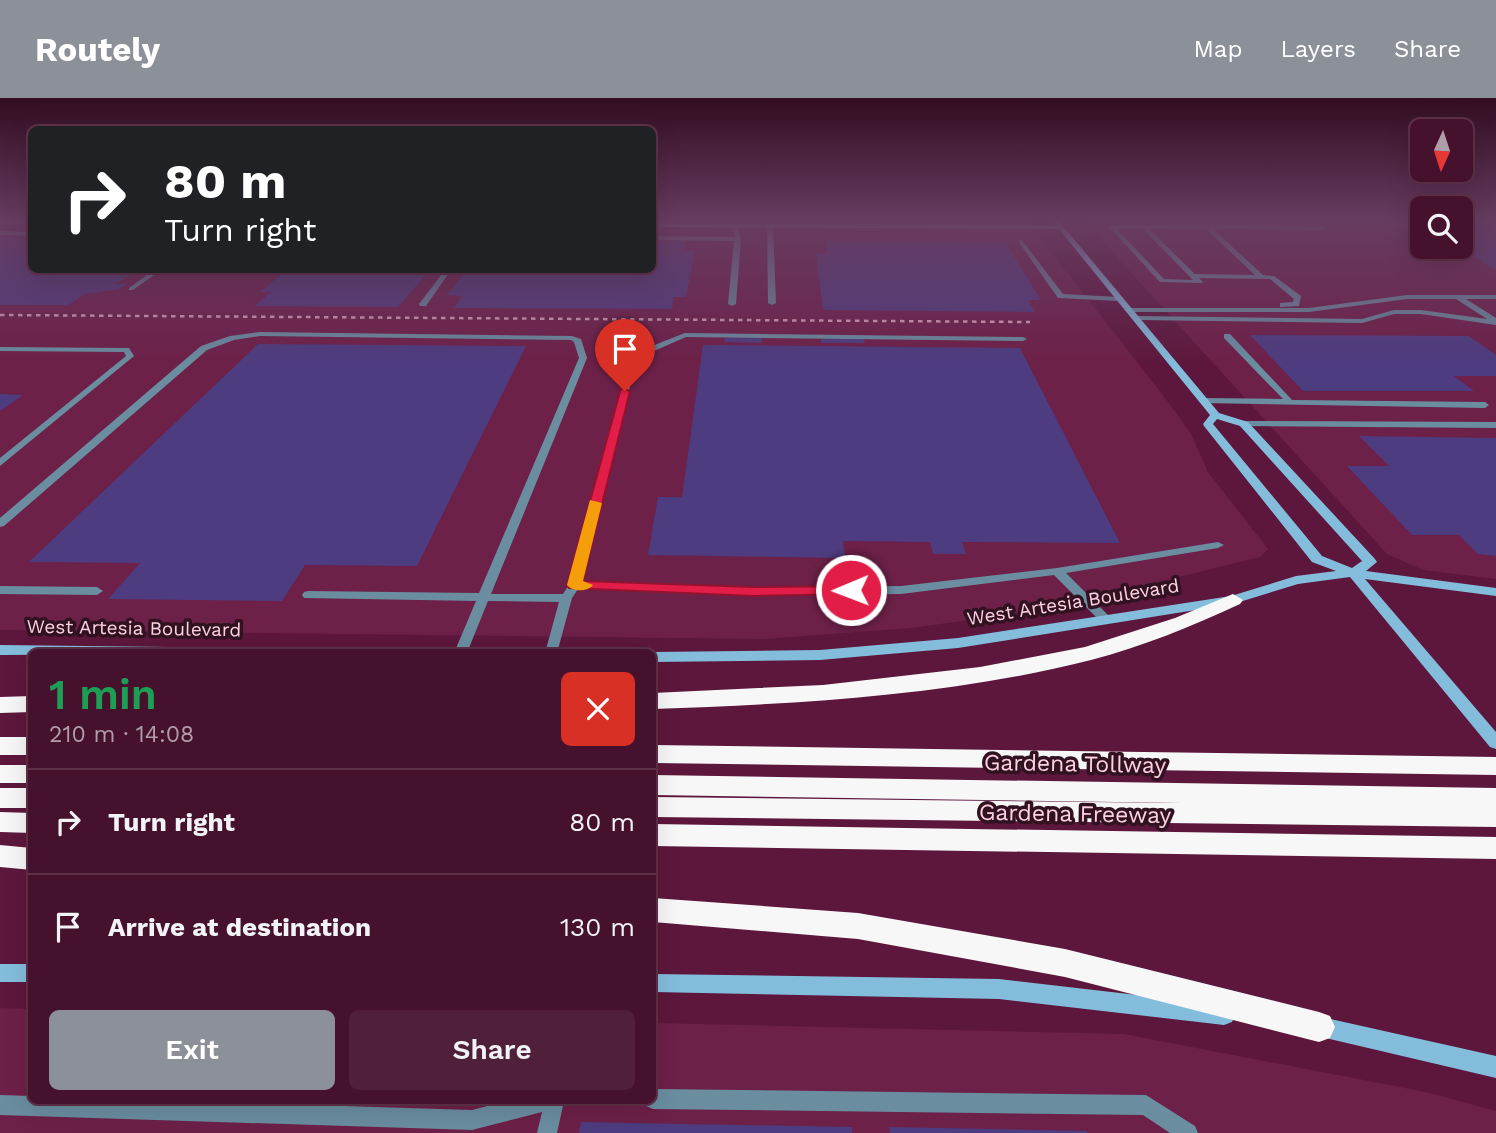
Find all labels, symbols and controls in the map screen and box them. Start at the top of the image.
text: Routely [35,30,160,69]
text: Map [1194,35,1242,63]
text: Layers [1280,35,1356,63]
text: Share [1394,35,1461,63]
north arrow [1410,119,1474,182]
map controls [1410,119,1473,259]
text: 80 m [164,152,286,210]
icon: right [49,154,140,245]
button: search [1410,196,1473,259]
text: Turn right [164,211,316,249]
pin [595,319,655,391]
icon: arrive [606,330,644,368]
position arrow [814,553,888,627]
street label: West Artesia Boulevard [965,574,1181,630]
street label: West Artesia Boulevard [27,615,241,641]
text: 1 min [49,670,157,719]
button: close [561,672,635,746]
text: 210 m · 14:08 [49,721,194,748]
street label: Gardena Tollway [984,749,1167,779]
street label: Gardena Freeway [979,799,1172,829]
icon: right [49,803,87,841]
text: Turn right [108,807,235,837]
text: 80 m [569,807,635,837]
icon: arrive [49,908,87,946]
text: Arrive at destination [108,912,371,942]
text: 130 m [560,912,635,942]
button: Exit [49,1010,335,1090]
button: Share [349,1010,635,1090]

